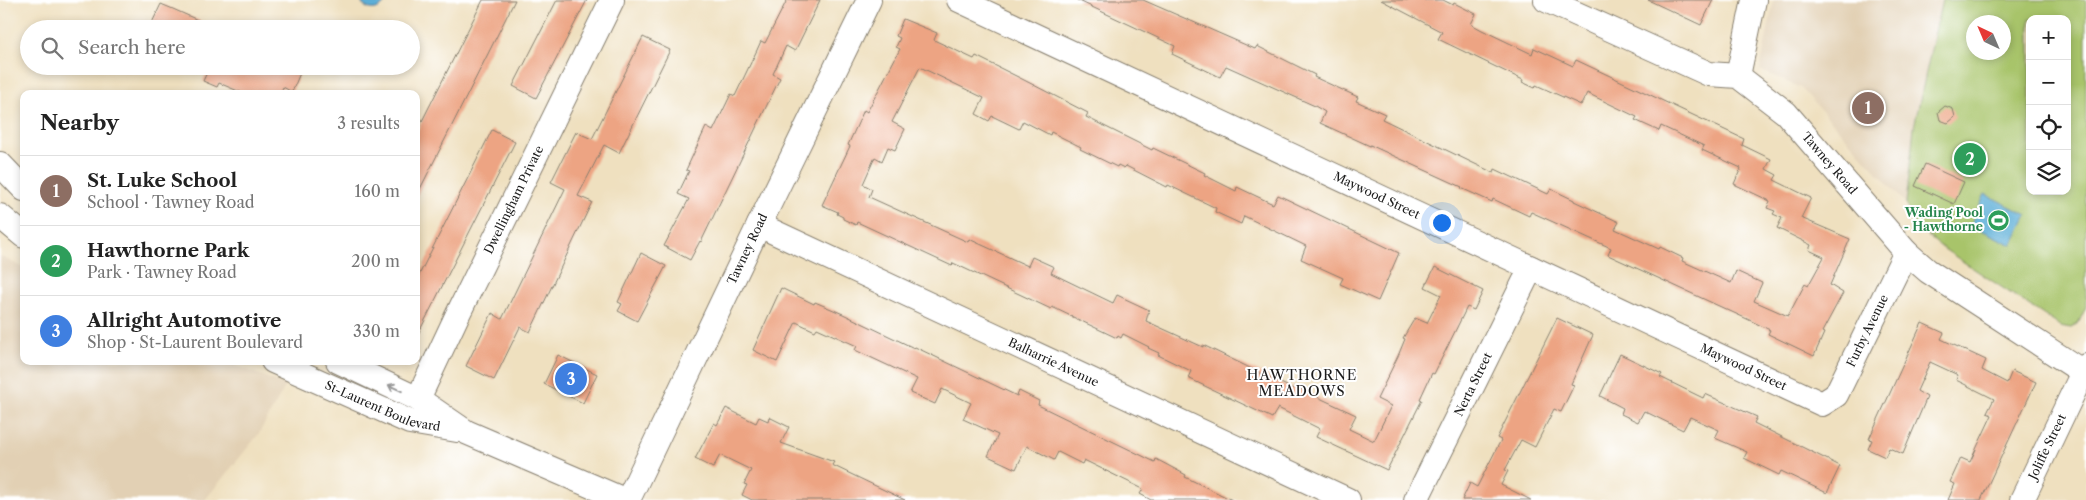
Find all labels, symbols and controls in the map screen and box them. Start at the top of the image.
north arrow [1966,15,2011,60]
map controls [2026,15,2071,195]
button: + [2026,15,2071,60]
search box [20,20,420,75]
icon: search [38,34,66,62]
text: Search here [78,36,186,59]
button: − [2026,60,2071,105]
pin: 1 [1852,89,1884,127]
button: locate [2026,105,2071,150]
text: Nearby [40,110,119,135]
text: 3 results [337,113,400,133]
street label: Tawney Road [1799,129,1861,197]
pin: 2 [1954,140,1986,178]
street label: Dwellingham Private [481,143,547,256]
button: layers [2026,150,2071,195]
street label: Maywood Street [1331,168,1423,222]
text: St. Luke School [87,169,237,192]
text: 1 [52,181,60,201]
text: 160 m [355,181,400,201]
text: School · Tawney Road [87,192,255,212]
place label: Wading Pool - Hawthorne [1904,205,1983,234]
sports icon: Wading Pool - Hawthorne [1987,208,2011,232]
street label: Tawney Road [724,210,771,287]
your location [1429,210,1455,236]
text: Hawthorne Park [87,239,249,262]
text: 2 [51,251,61,271]
text: 200 m [351,251,400,271]
text: Park · Tawney Road [87,262,237,282]
street label: Furby Avenue [1843,292,1891,369]
text: Allright Automotive [87,309,281,332]
text: 3 [51,321,61,341]
text: 330 m [353,321,400,341]
text: Shop · St-Laurent Boulevard [87,332,303,352]
street label: Balharrie Avenue [1006,334,1102,390]
street label: Maywood Street [1698,340,1790,394]
street label: Nerta Street [1451,349,1495,419]
pin: 3 [555,360,587,398]
district label: HAWTHORNE MEADOWS [1247,366,1357,400]
street label: St-Laurent Boulevard [323,377,442,434]
one-way arrow [388,383,403,393]
street label: Joliffe Street [2024,411,2069,484]

